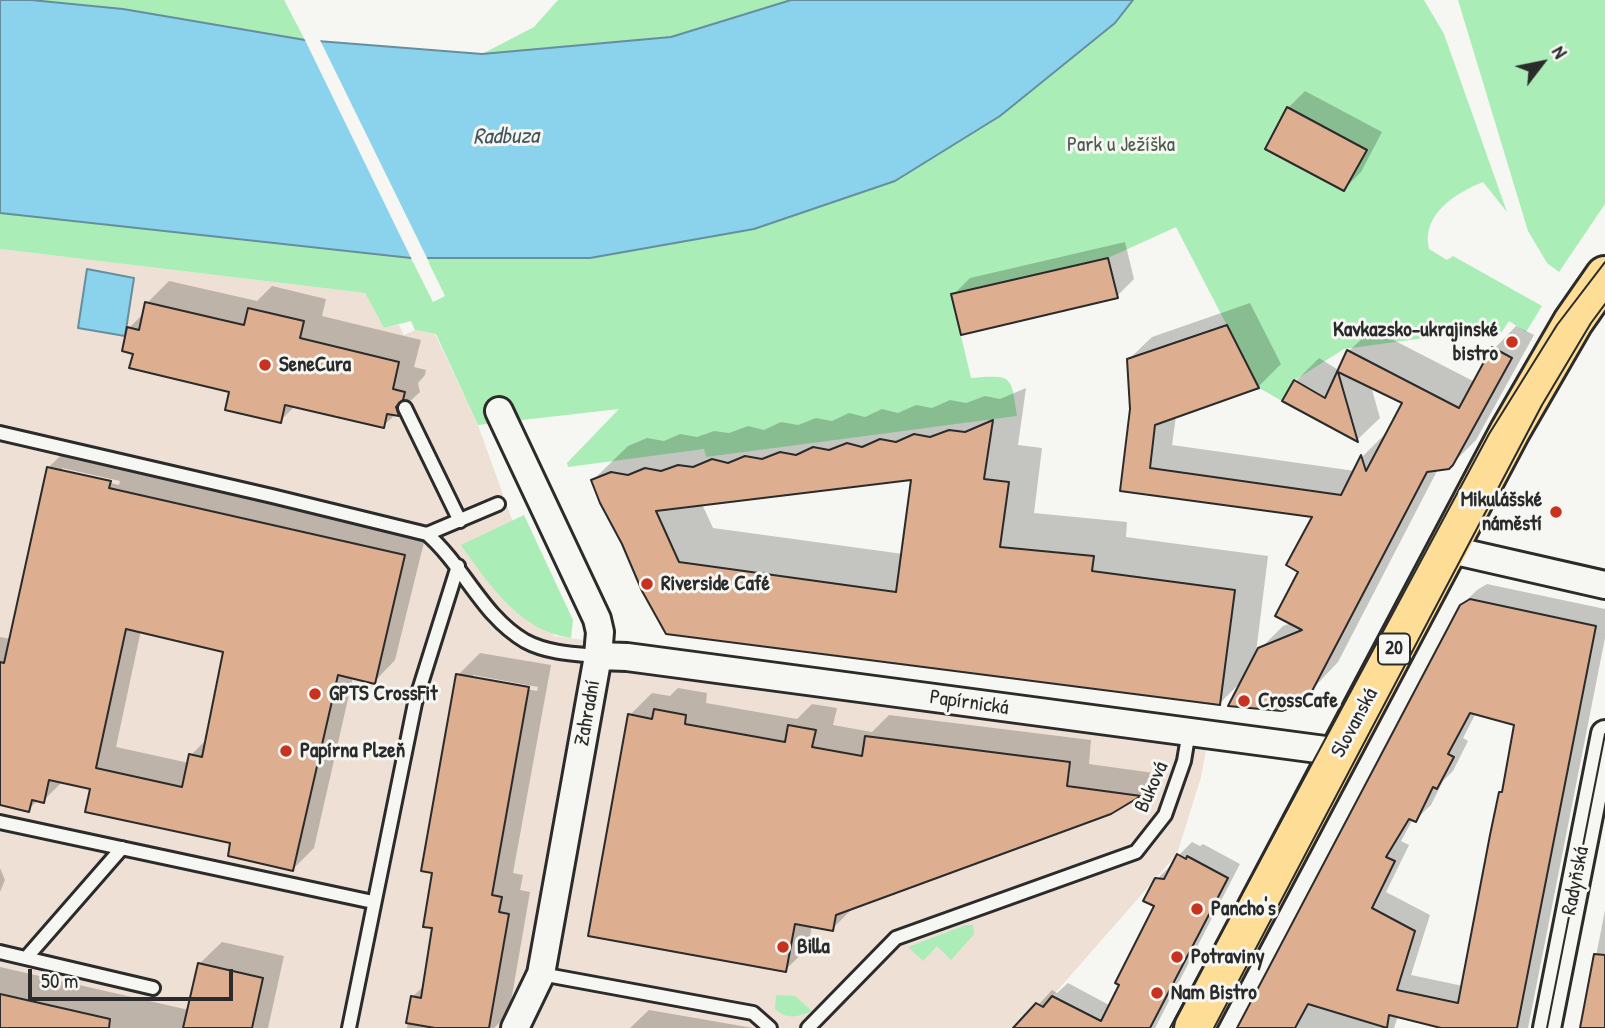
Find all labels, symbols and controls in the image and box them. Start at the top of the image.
north arrow [1507,28,1577,98]
text: N [1546,41,1574,63]
water label: Radbuza [473,123,539,151]
park label: Park u Ježíška [1067,132,1175,158]
place label: Kavkazsko-ukrajinské bistro [1333,317,1498,367]
marker: Kavkazsko-ukrajinské bistro [1504,334,1520,350]
place label: SeneCura [279,352,351,378]
marker: SeneCura [257,357,273,373]
place label: Mikulášské náměstí [1461,487,1542,537]
marker: Mikulášské náměstí [1548,504,1564,520]
place label: Riverside Café [661,571,770,597]
marker: Riverside Café [639,576,655,592]
road number: 20 [1378,634,1410,664]
street label: Zahradní [570,678,606,748]
place label: GPTS CrossFit [329,681,438,707]
street label: Slovanská [1326,684,1384,762]
street label: Papírnická [928,685,1010,721]
marker: GPTS CrossFit [307,686,323,702]
place label: CrossCafe [1258,688,1338,714]
marker: CrossCafe [1236,693,1252,709]
place label: Papírna Plzeň [300,738,405,764]
marker: Papírna Plzeň [278,743,294,759]
street label: Buková [1130,758,1174,816]
street label: Radyňská [1557,845,1595,917]
place label: Pancho's [1211,896,1276,922]
marker: Pancho's [1189,901,1205,917]
place label: Billa [797,934,830,960]
marker: Billa [775,939,791,955]
place label: Potraviny [1191,944,1265,970]
marker: Potraviny [1169,949,1185,965]
scale bar [32,954,236,998]
text: 50 m [41,966,78,995]
place label: Nam Bistro [1171,980,1257,1006]
marker: Nam Bistro [1149,985,1165,1001]

